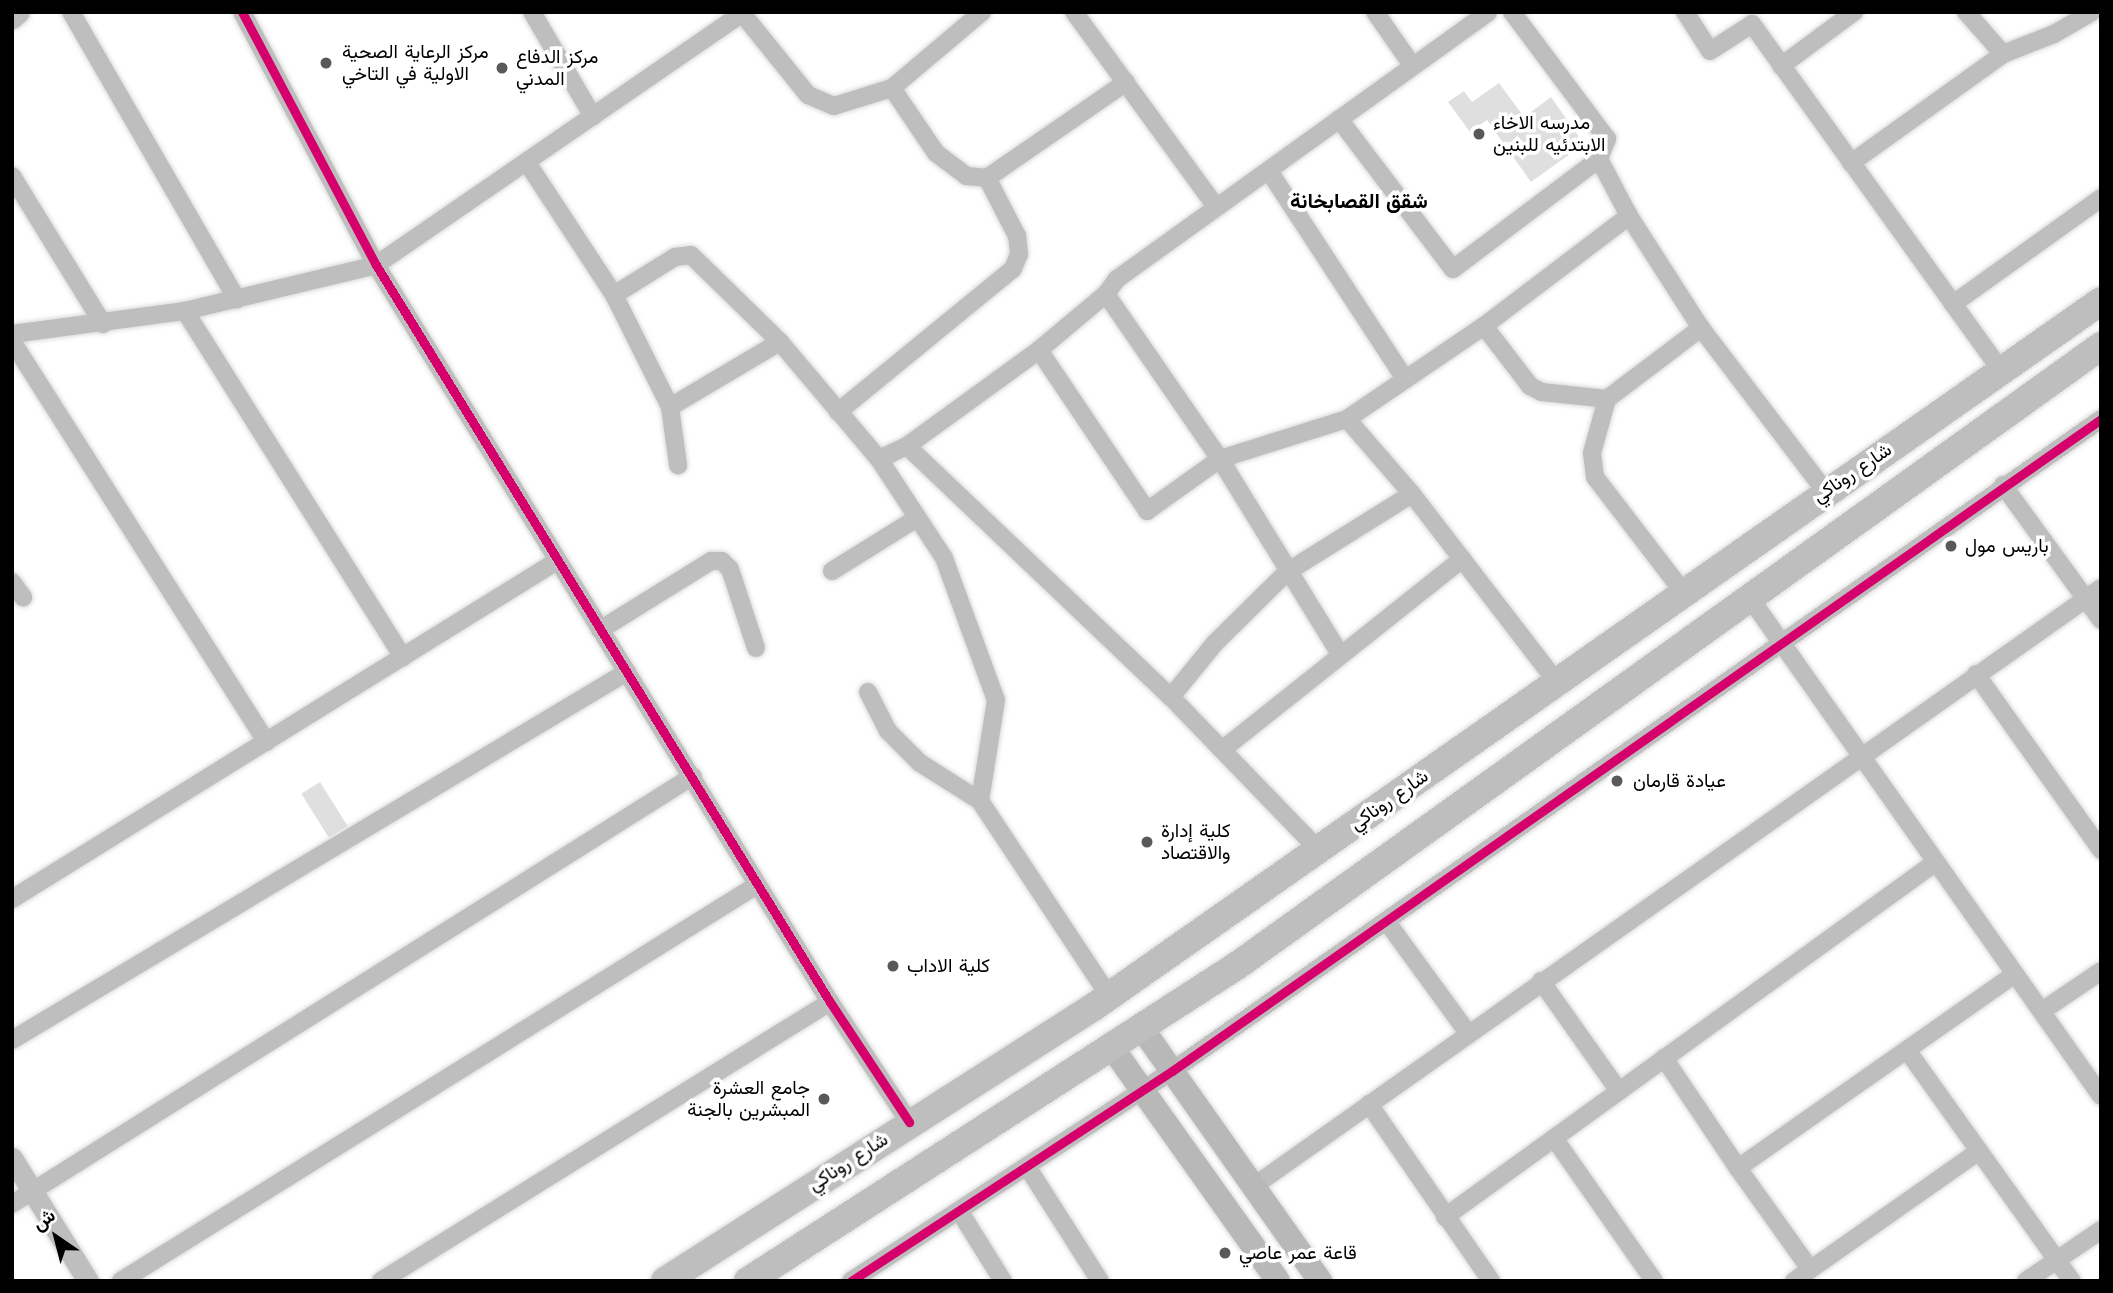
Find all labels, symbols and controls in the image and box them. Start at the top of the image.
place label: مركز الرعاية الصحية الاولية في التاخي [342,41,489,85]
place label: مركز الدفاع المدني [516,46,598,90]
marker: مركز الرعاية الصحية الاولية في التاخي [316,53,336,73]
marker: مركز الدفاع المدني [494,60,510,76]
place label: مدرسه الاخاء الابتدئيه للبنين [1493,112,1606,156]
marker: مدرسه الاخاء الابتدئيه للبنين [1471,126,1487,142]
district label: شقق القصابخانة [1290,188,1428,214]
street label: شارع روناكي [1808,438,1896,508]
place label: باريس مول [1965,535,2049,557]
marker: باريس مول [1943,538,1959,554]
street label: شارع روناكي [1345,765,1433,835]
place label: عيادة قارمان [1633,770,1726,792]
marker: عيادة قارمان [1607,771,1627,791]
place label: كلية إدارة والاقتصاد [1161,820,1231,864]
marker: كلية إدارة والاقتصاد [1139,834,1155,850]
place label: كلية الاداب [907,955,990,977]
marker: كلية الاداب [885,958,901,974]
place label: جامع العشرة المبشرين بالجنة [687,1077,810,1121]
marker: جامع العشرة المبشرين بالجنة [816,1091,832,1107]
street label: شارع روناكي [804,1128,892,1196]
north arrow [21,1202,91,1272]
text: ش [28,1203,60,1235]
place label: قاعة عمر عاصي [1239,1242,1357,1264]
marker: قاعة عمر عاصي [1217,1245,1233,1261]

